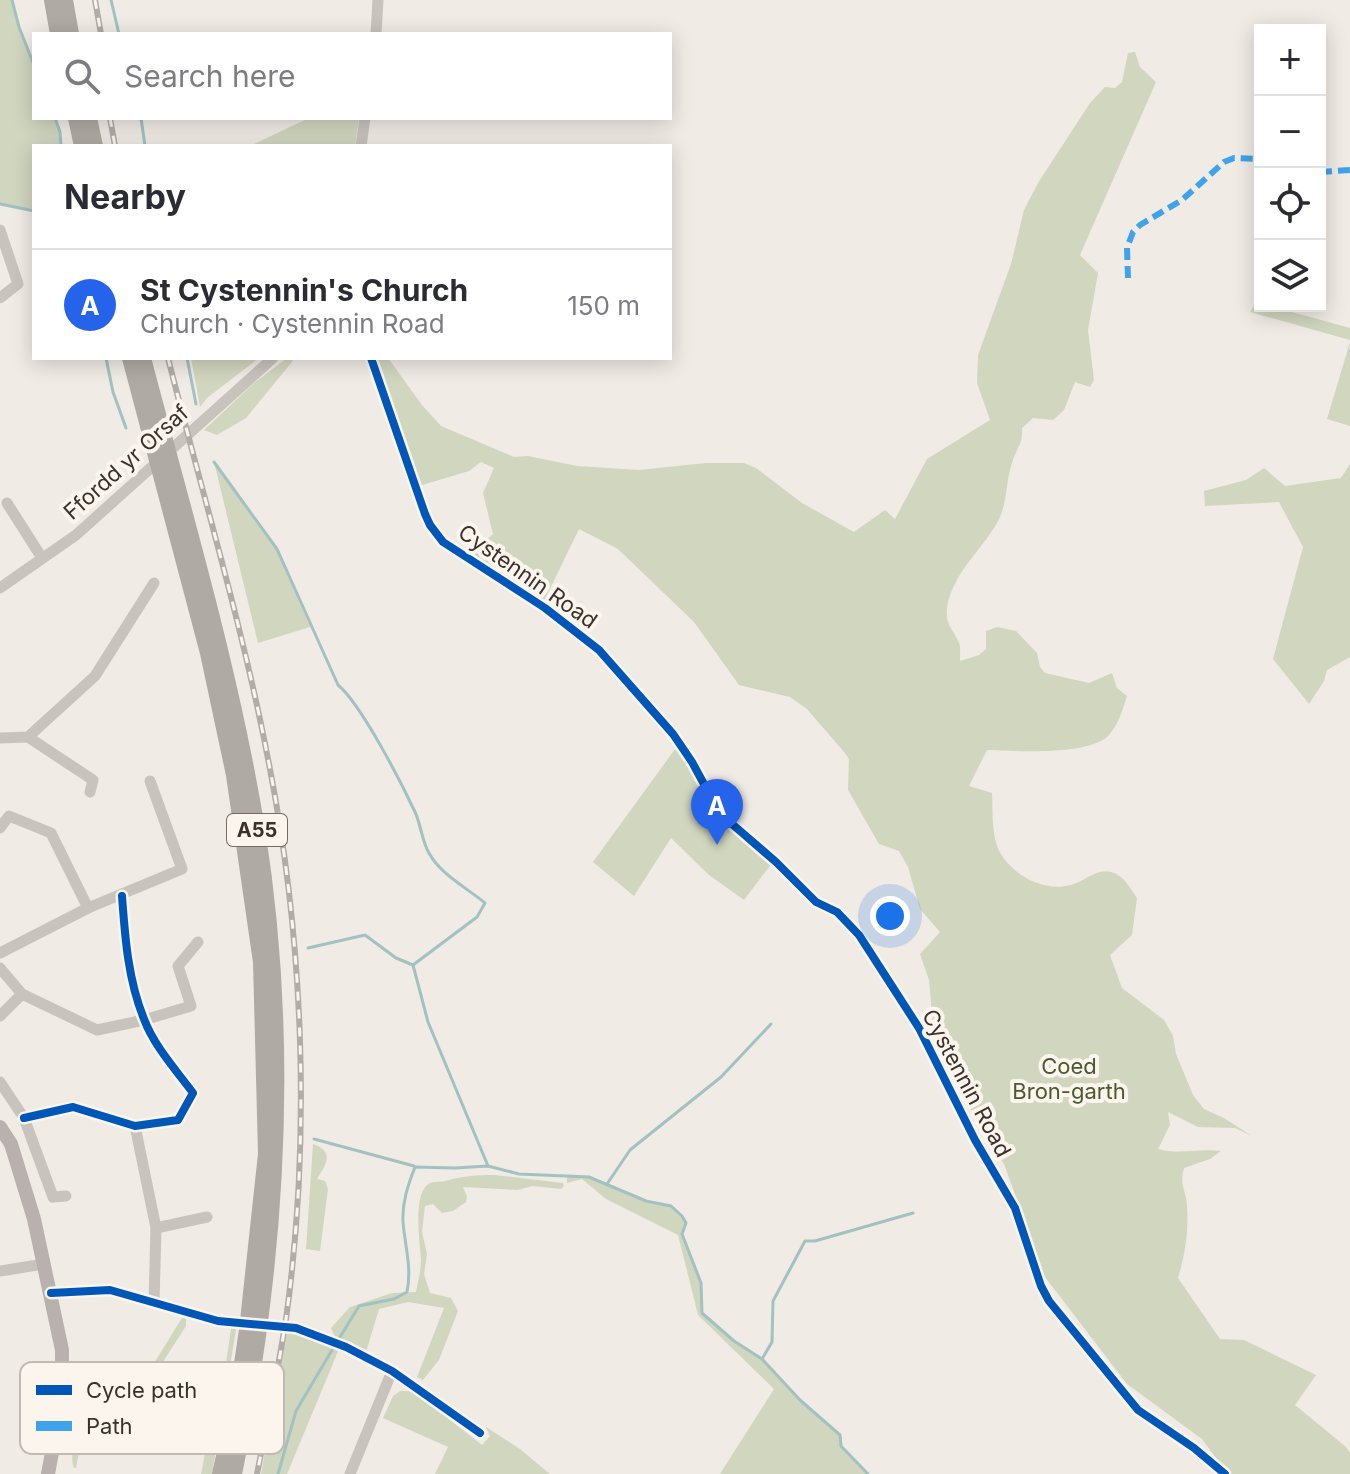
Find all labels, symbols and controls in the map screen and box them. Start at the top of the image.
map controls [1254,24,1326,312]
button: + [1254,24,1326,96]
search box [32,32,672,120]
icon: search [60,54,104,98]
text: Search here [124,58,296,94]
button: − [1254,96,1326,168]
button: locate [1254,168,1326,240]
text: Nearby [64,176,186,217]
button: layers [1254,240,1326,312]
text: St Cystennin's Church [140,272,468,308]
text: A [80,290,100,321]
text: 150 m [567,290,640,321]
text: Church · Cystennin Road [140,308,445,339]
street label: Ffordd yr Orsaf [58,399,194,525]
street label: Cystennin Road [454,518,602,634]
pin: A [691,779,743,845]
road number: A55 [227,814,287,846]
your location [870,896,910,936]
street label: Cystennin Road [917,1005,1017,1161]
park label: Coed Bron-garth [1012,1053,1126,1104]
legend [20,1362,284,1454]
text: Cycle path [86,1377,197,1403]
text: Path [86,1413,133,1439]

